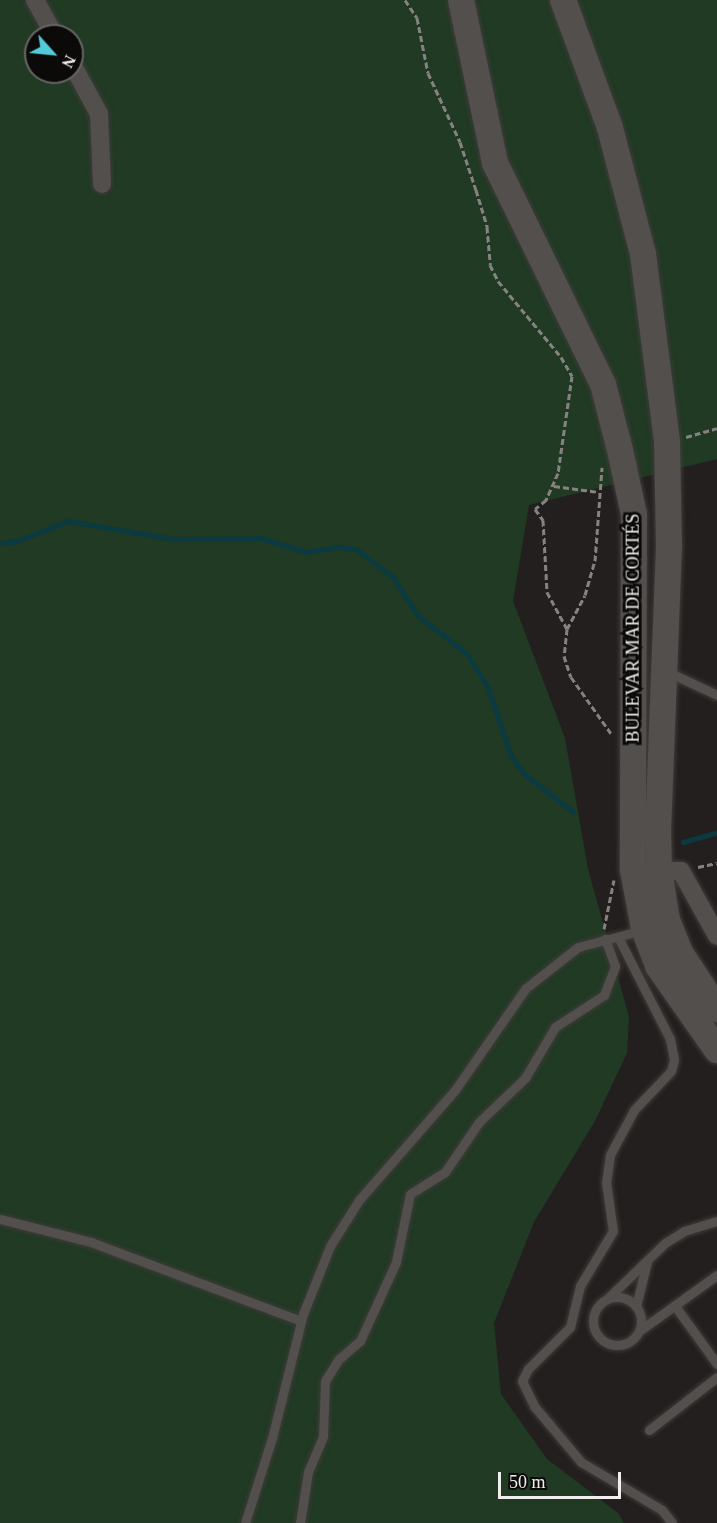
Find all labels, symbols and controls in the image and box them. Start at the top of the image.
north arrow [24,24,84,84]
text: N [59,52,79,71]
street label: BULEVAR MAR DE CORTÉS [622,513,644,743]
scale bar [501,1460,624,1498]
text: 50 m [509,1472,546,1492]

